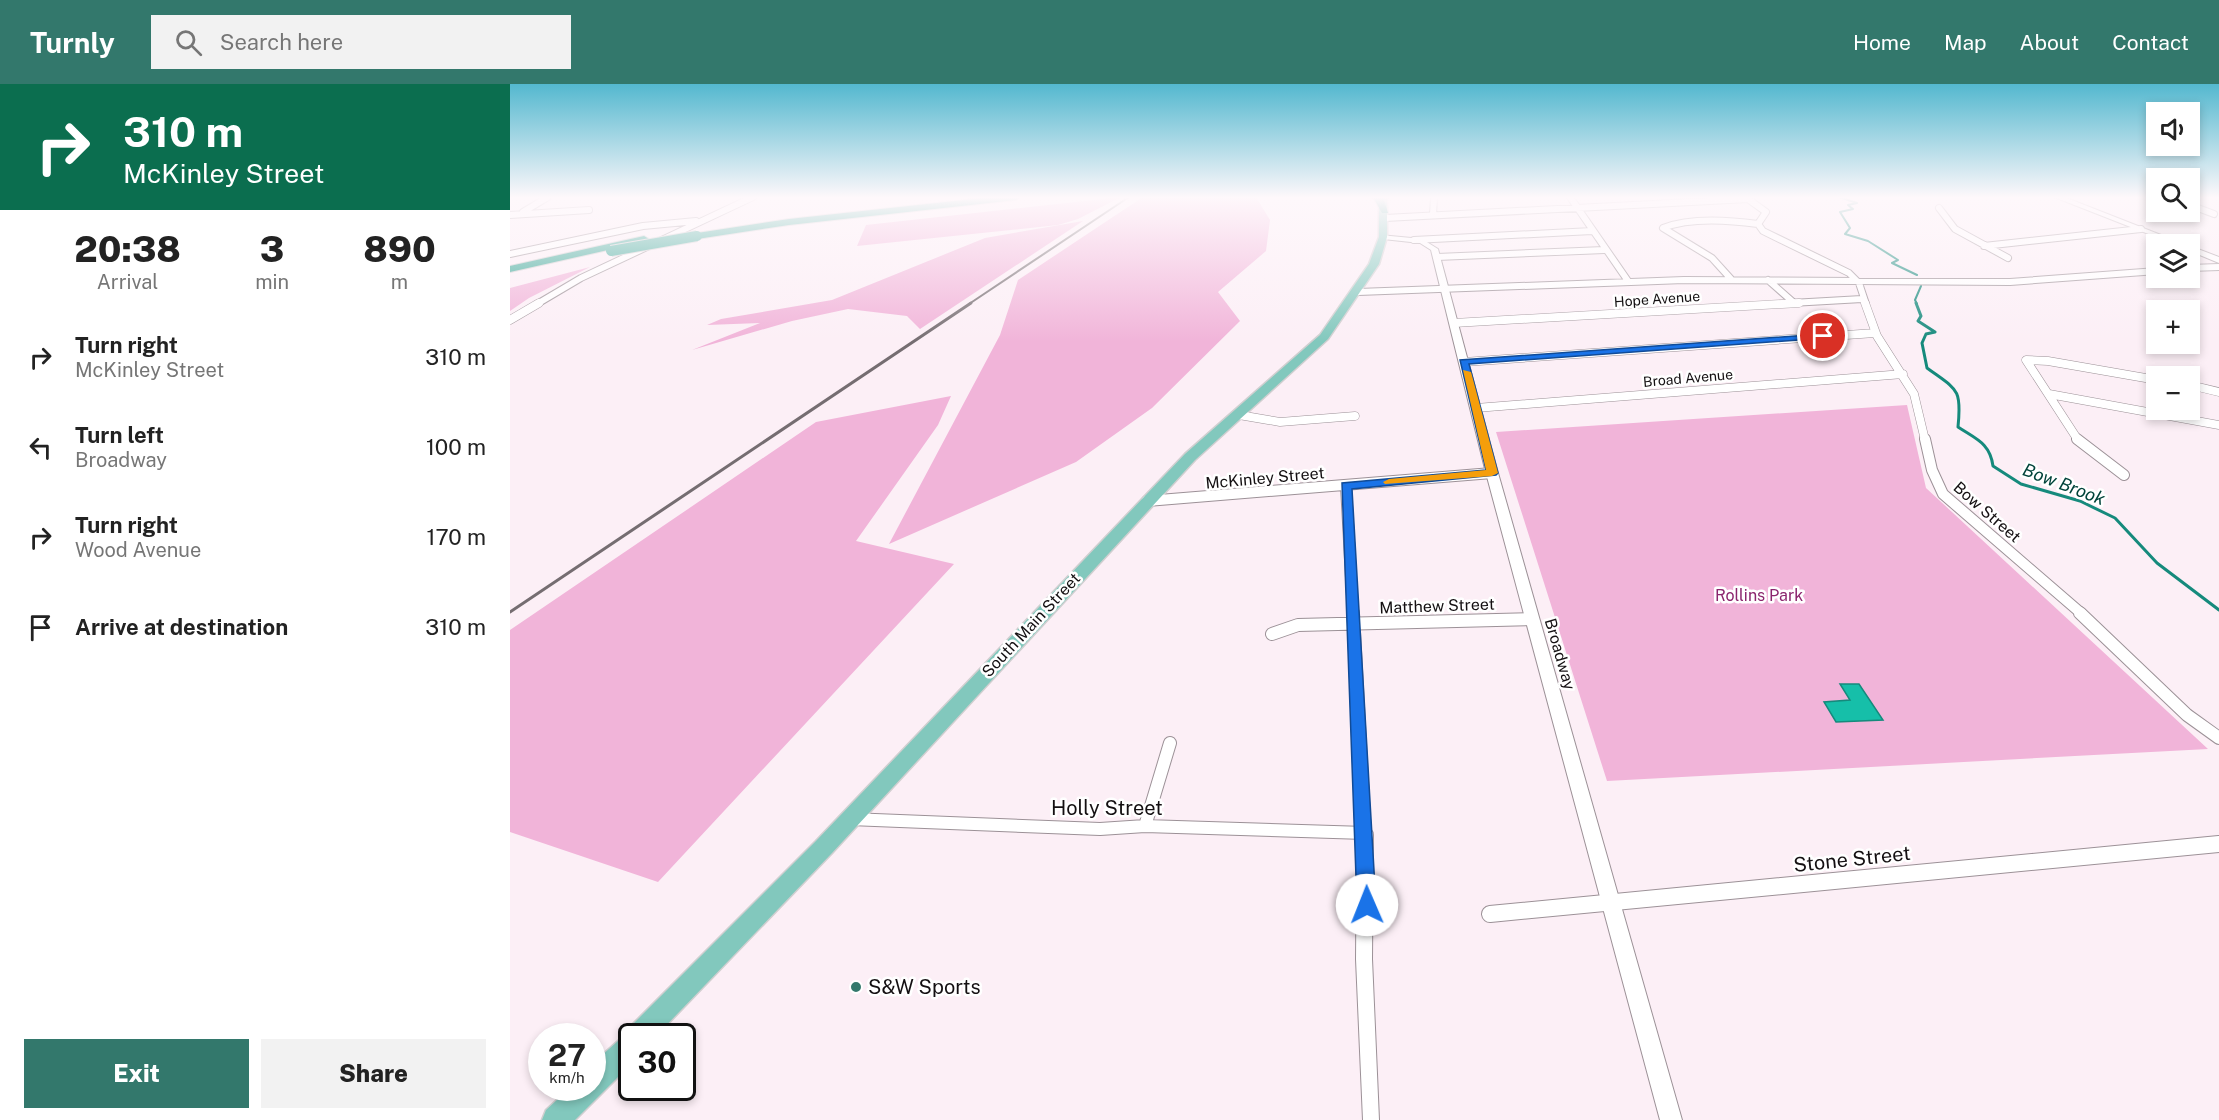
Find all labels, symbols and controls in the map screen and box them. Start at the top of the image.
search box [151,15,571,69]
text: Turnly [30,26,115,59]
icon: search [172,26,205,59]
text: Search here [220,29,343,55]
text: Home [1853,30,1911,55]
text: Map [1944,30,1987,55]
text: About [2020,30,2079,55]
text: Contact [2112,30,2189,55]
map controls [2146,102,2200,420]
button: sound [2146,102,2200,156]
text: 310 m [123,107,243,156]
icon: right [24,108,102,186]
text: McKinley Street [123,157,324,189]
button: search [2146,168,2200,222]
text: 20:38 [74,228,181,270]
text: 3 [260,228,284,270]
text: 890 [363,228,436,270]
button: layers [2146,234,2200,288]
text: Arrival [97,270,158,294]
text: min [255,270,289,294]
text: m [391,270,408,294]
street label: Hope Avenue [1613,288,1701,310]
button: + [2146,300,2200,354]
pin [1797,310,1848,361]
icon: arrive [1806,319,1839,352]
text: Turn right [75,332,178,358]
icon: right [24,341,57,374]
text: 310 m [425,344,486,370]
text: McKinley Street [75,358,224,382]
street label: Broad Avenue [1642,366,1734,390]
button: − [2146,366,2200,420]
text: Turn left [75,422,164,448]
icon: left [24,431,57,464]
text: 100 m [426,434,486,460]
text: Broadway [75,448,167,472]
water label: Bow Brook [2020,459,2108,509]
street label: McKinley Street [1205,463,1325,493]
street label: Bow Street [1950,478,2024,546]
text: Turn right [75,512,178,538]
icon: right [24,521,57,554]
text: 170 m [426,524,486,550]
text: Wood Avenue [75,538,201,562]
street label: South Main Street [978,569,1084,681]
park label: Rollins Park [1715,586,1803,605]
street label: Matthew Street [1379,594,1495,618]
icon: arrive [24,611,57,644]
text: Arrive at destination [75,614,288,640]
text: 310 m [425,614,486,640]
street label: Broadway [1541,616,1579,692]
street label: Holly Street [1051,796,1163,820]
street label: Stone Street [1792,841,1912,877]
position arrow [1335,873,1399,937]
place label: S&W Sports [868,975,981,999]
marker: S&W Sports [849,980,863,994]
speed limit sign: 30 [618,1023,696,1101]
text: 27 [548,1037,586,1073]
button: Exit [24,1039,249,1108]
button: Share [261,1039,486,1108]
text: km/h [549,1069,585,1086]

